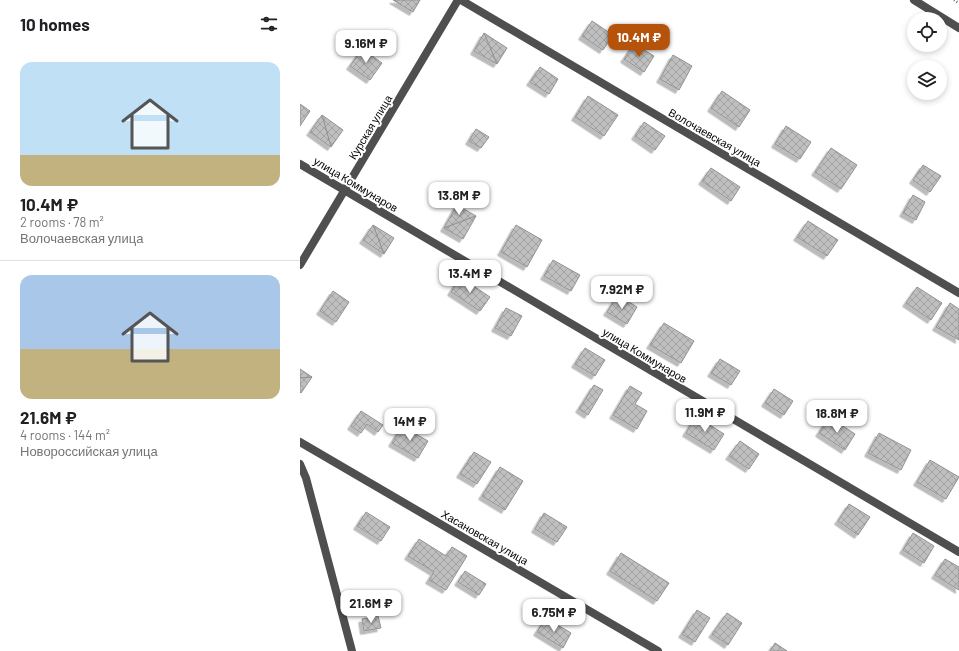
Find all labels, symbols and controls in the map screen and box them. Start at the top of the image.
map controls [907,12,947,100]
button: locate [907,12,947,52]
icon: filters [258,13,280,35]
text: 10 homes [20,14,90,34]
pin: 10.4M ₽ [602,24,676,58]
text: 10.4M ₽ [617,29,661,45]
pin: 9.16M ₽ [329,30,403,64]
text: 9.16M ₽ [344,35,388,51]
button: layers [907,60,947,100]
icon: home [114,88,186,160]
street label: Курская улица [346,92,395,162]
street label: Волочаевская улица [667,105,764,169]
street label: улица Коммунаров [312,154,401,214]
pin: 13.8M ₽ [422,182,496,216]
text: 13.8M ₽ [437,187,481,203]
text: 10.4M ₽ [20,194,78,214]
text: 2 rooms · 78 m² [20,214,104,230]
text: Волочаевская улица [20,230,143,246]
pin: 13.4M ₽ [433,260,507,294]
text: 13.4M ₽ [448,265,492,281]
pin: 7.92M ₽ [585,276,659,310]
text: 7.92M ₽ [600,281,644,297]
icon: home [114,301,186,373]
street label: улица Коммунаров [601,325,690,385]
pin: 11.9M ₽ [668,399,742,433]
pin: 18.8M ₽ [800,400,874,434]
text: 11.9M ₽ [685,404,725,420]
text: 18.8M ₽ [815,405,859,421]
text: 21.6M ₽ [20,407,77,427]
pin: 14M ₽ [382,408,438,442]
text: 14M ₽ [393,413,427,429]
text: 4 rooms · 144 m² [20,427,110,443]
text: Новороссийская улица [20,443,158,459]
street label: Хасановская улица [439,507,531,568]
pin: 21.6M ₽ [334,590,408,624]
text: 21.6M ₽ [349,595,393,611]
pin: 6.75M ₽ [517,599,591,633]
text: 6.75M ₽ [532,604,576,620]

